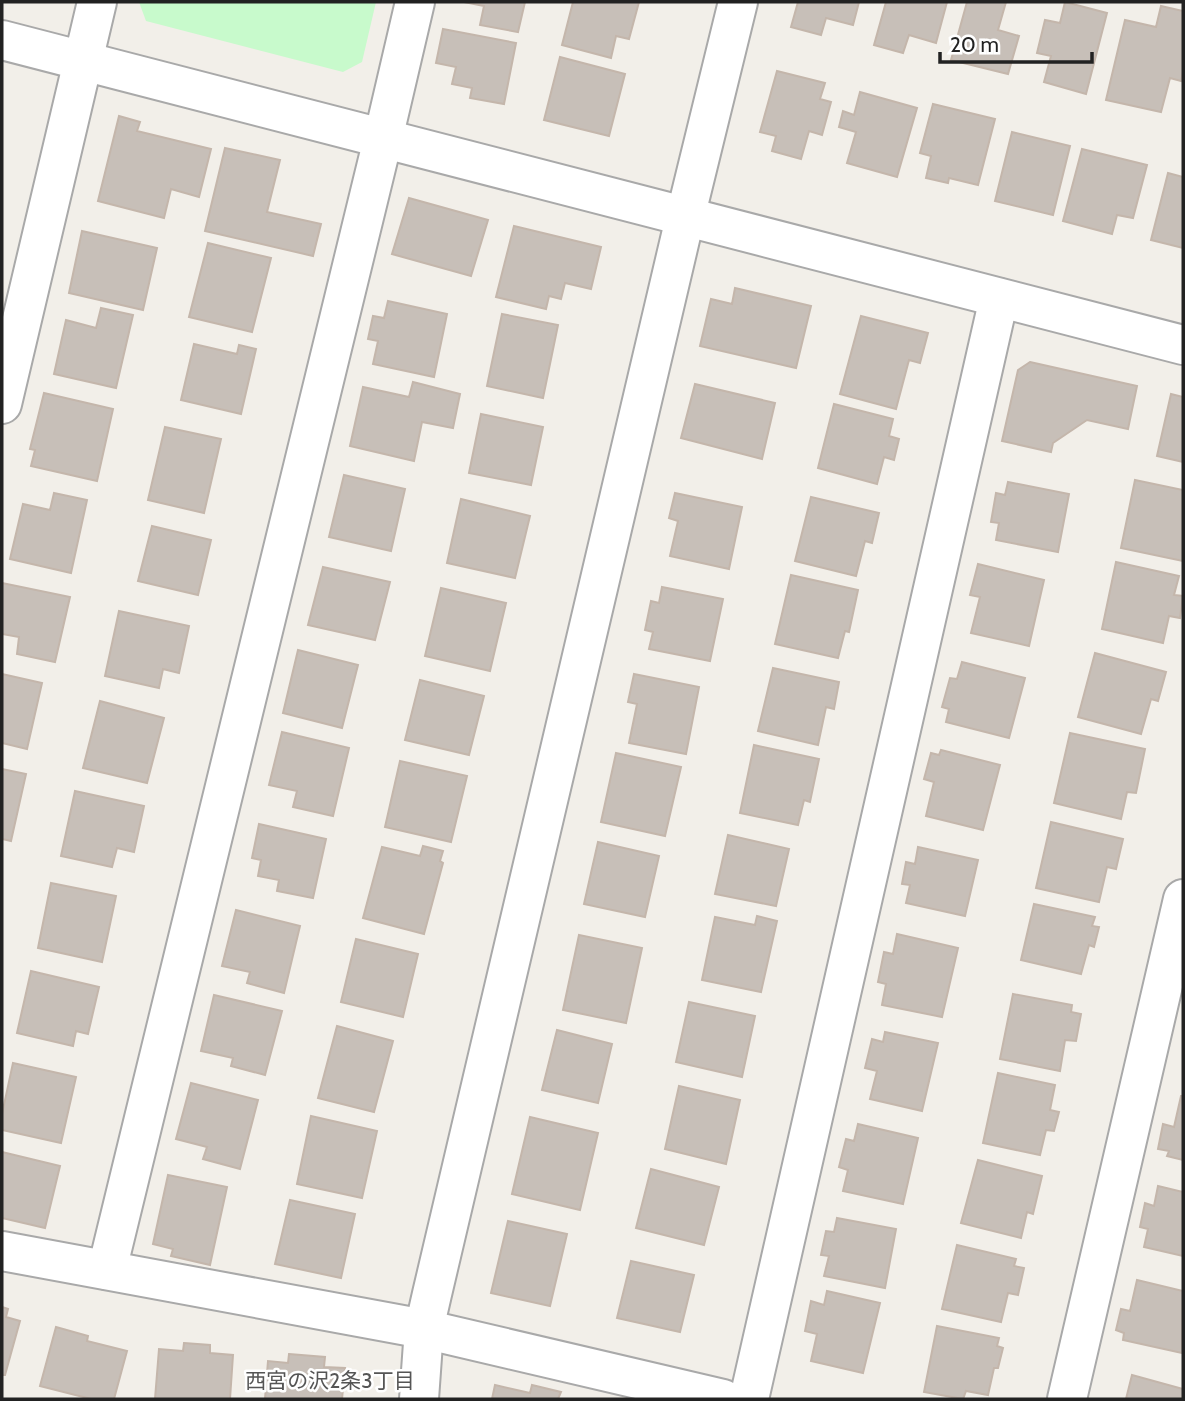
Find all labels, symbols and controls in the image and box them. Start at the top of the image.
scale bar [940,21,1092,65]
text: 20 m [950,32,999,57]
district label: 西宮の沢2条3丁目 [245,1368,415,1393]

